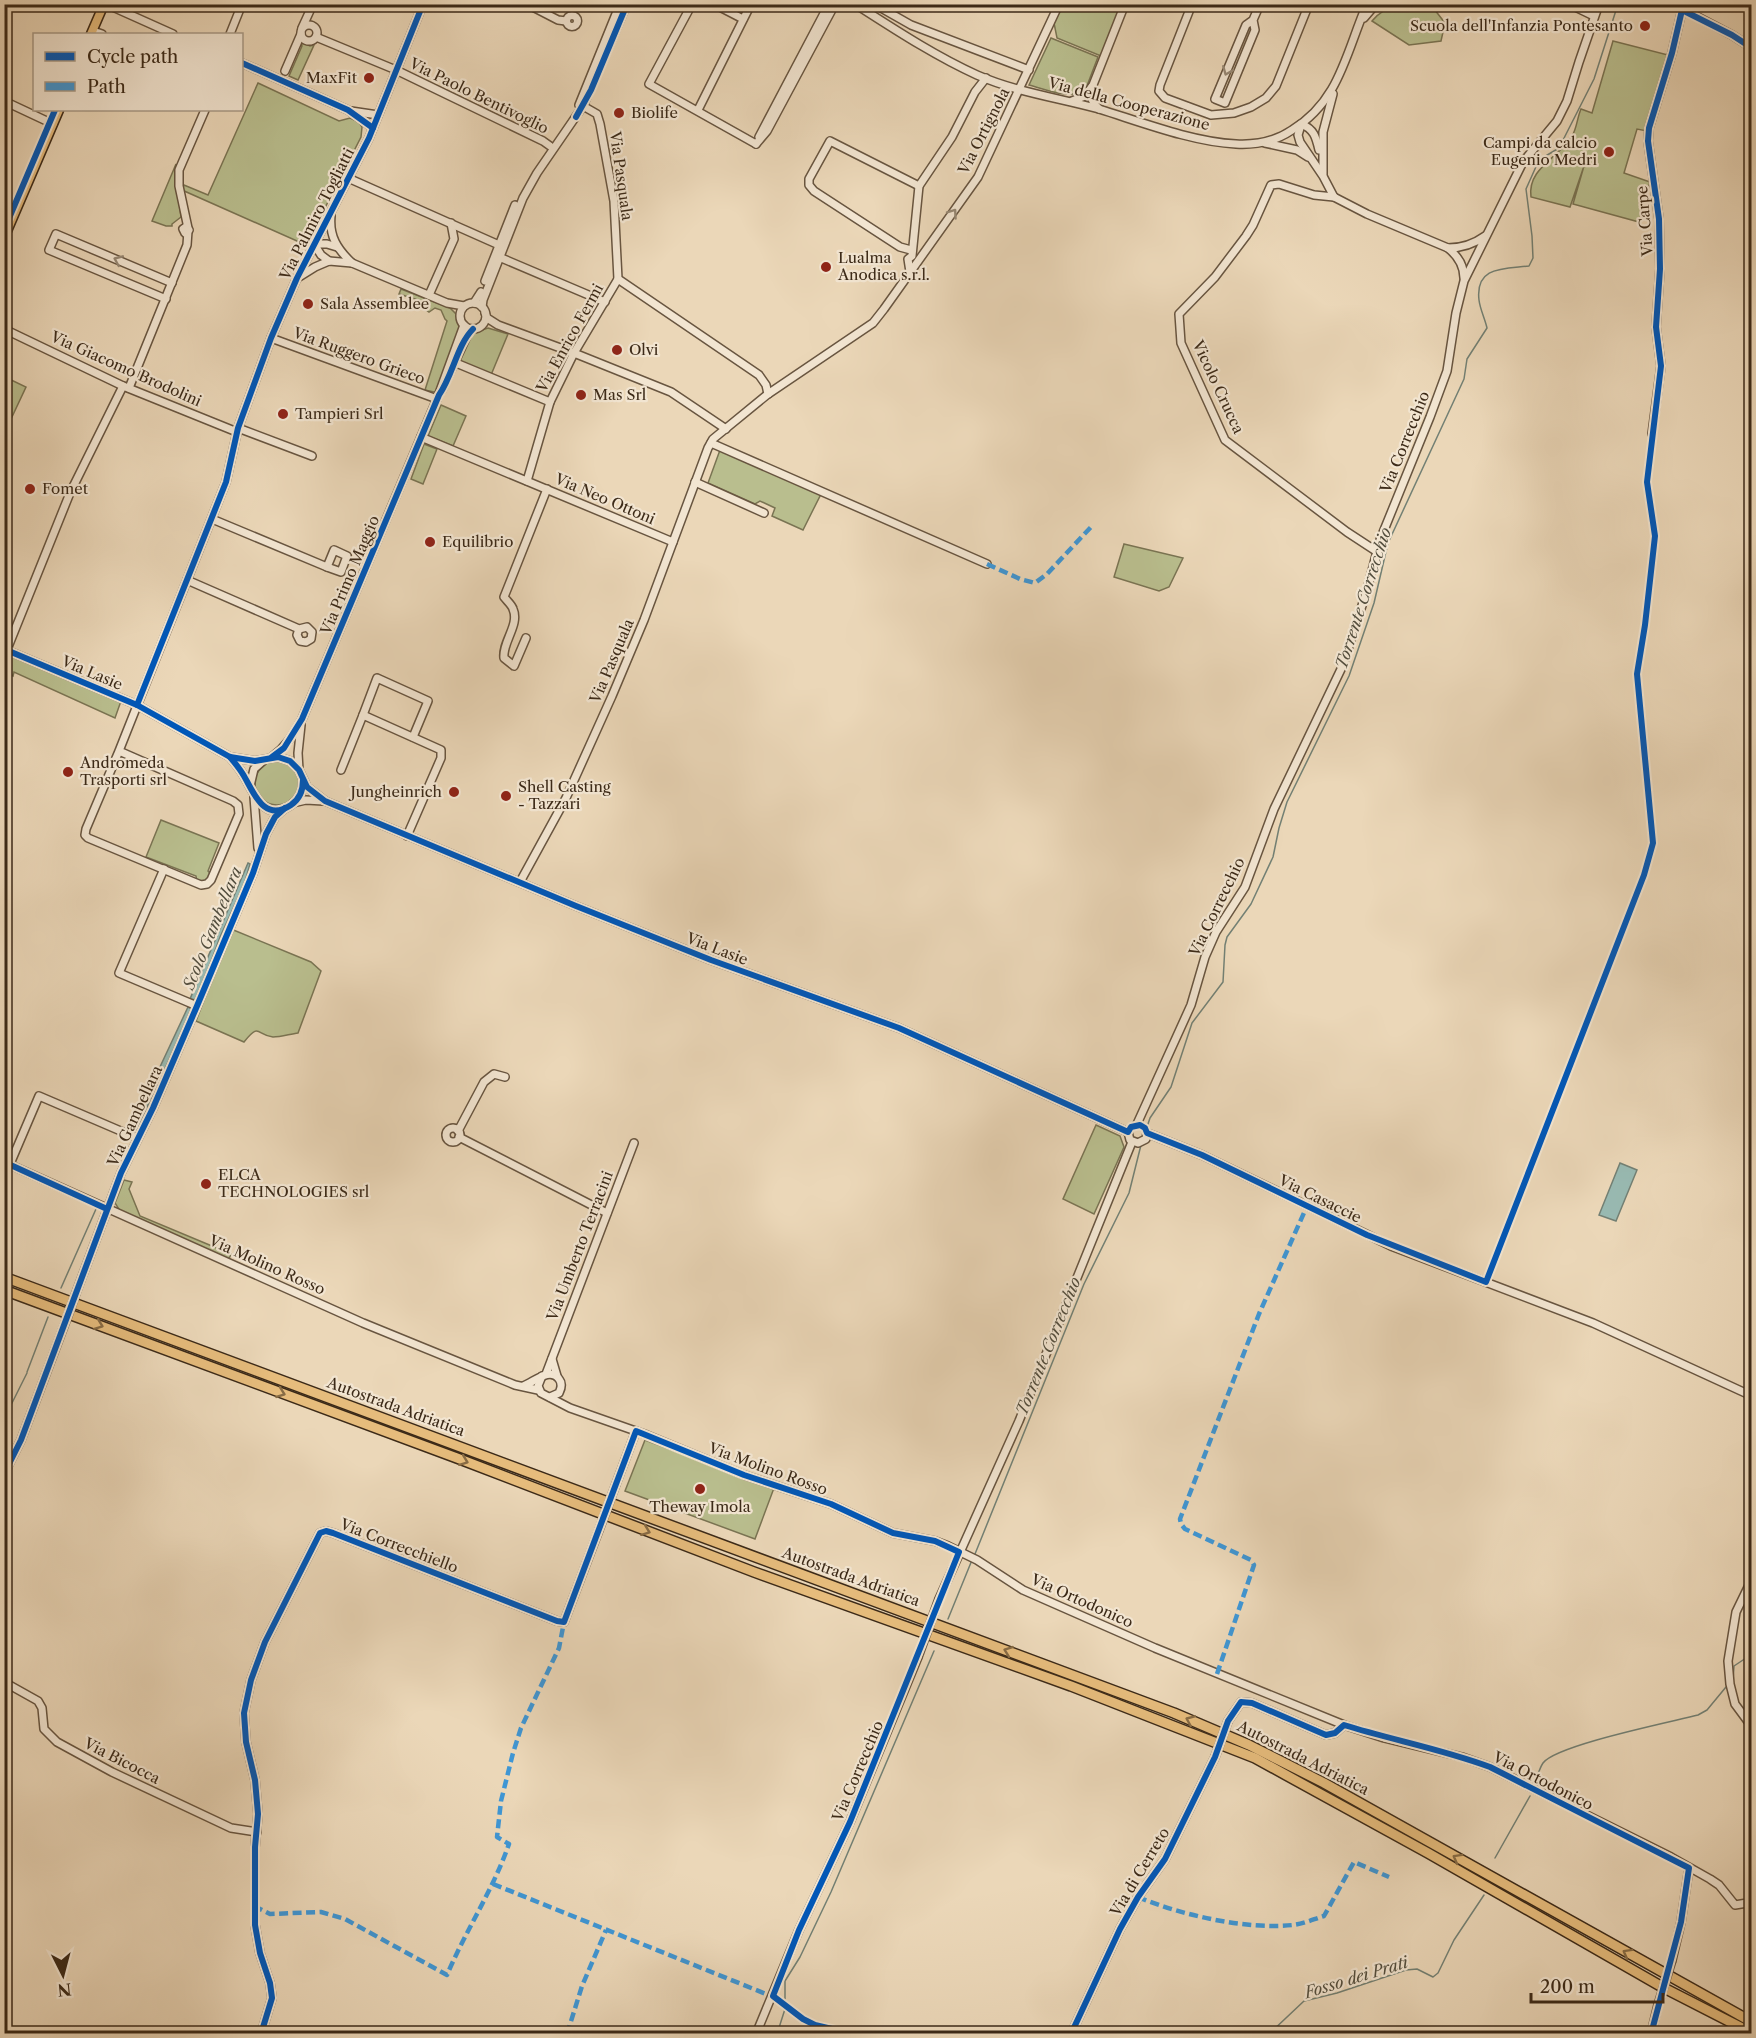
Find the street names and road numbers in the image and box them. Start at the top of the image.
street label: Via Paolo Bentivoglio [406,53,552,138]
street label: Via della Cooperazione [1045,73,1212,134]
street label: Via Ortignola [953,84,1014,178]
street label: Via Pasquala [606,129,637,222]
street label: Via Palmiro Togliatti [275,144,358,284]
street label: Via Carpe [1632,185,1657,258]
street label: Via Enrico Fermi [531,280,607,396]
street label: Via Ruggero Grieco [290,322,428,388]
street label: Via Giacomo Brodolini [47,326,205,411]
street label: Vicolo Crucca [1188,336,1248,437]
street label: Via Correcchio [1375,388,1434,496]
street label: Via Neo Ottoni [551,469,659,528]
street label: Via Primo Maggio [315,512,383,638]
street label: Via Pasquala [585,616,638,707]
street label: Via Lasie [58,651,126,694]
street label: Via Correcchio [1184,854,1249,960]
street label: Via Lasie [683,928,751,969]
street label: Via Gambellara [102,1062,166,1170]
street label: Via Umberto Terracini [542,1168,617,1324]
street label: Via Casaccie [1275,1170,1365,1227]
street label: Via Molino Rosso [205,1230,328,1299]
street label: Autostrada Adriatica [324,1372,468,1440]
street label: Via Molino Rosso [705,1438,830,1499]
street label: Via Correcchiello [337,1514,461,1577]
street label: Autostrada Adriatica [779,1542,923,1610]
street label: Via Ortodonico [1027,1569,1136,1632]
street label: Autostrada Adriatica [1233,1716,1372,1799]
street label: Via Correcchio [827,1718,887,1825]
street label: Via Bicocca [80,1733,164,1788]
street label: Via Ortodonico [1489,1747,1596,1814]
street label: Via di Cerreto [1105,1824,1173,1920]

